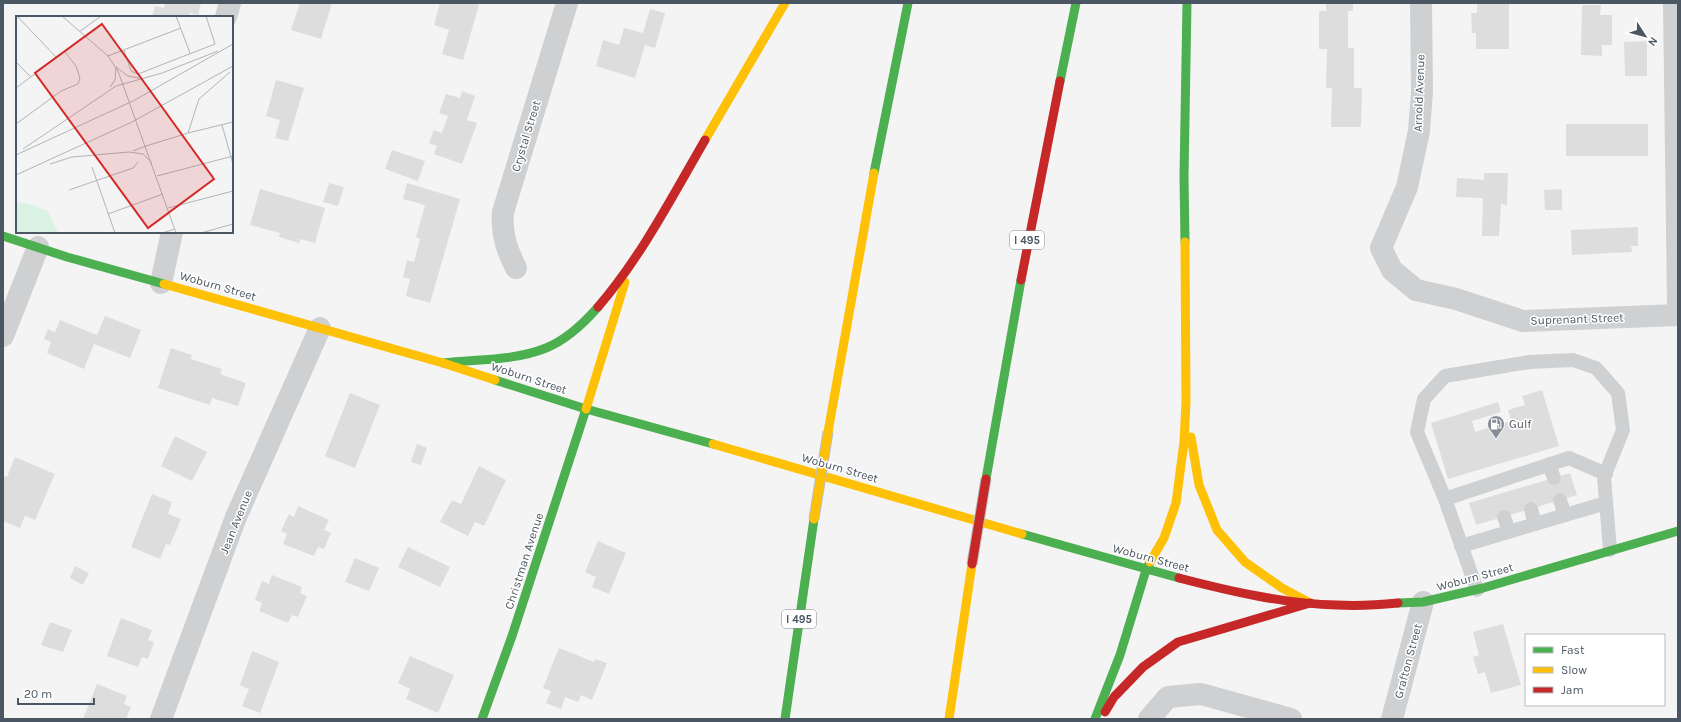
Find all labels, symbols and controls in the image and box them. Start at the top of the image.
inset map [16,16,233,233]
north arrow [1625,16,1665,56]
text: N [1645,35,1660,49]
street label: Arnold Avenue [1411,54,1427,132]
street label: Crystal Street [509,98,544,173]
road number: I 495 [1010,231,1044,249]
street label: Woburn Street [178,268,258,304]
street label: Suprenant Street [1530,310,1624,328]
street label: Woburn Street [489,359,569,397]
fuel station icon: Gulf [1486,414,1506,439]
place label: Gulf [1509,417,1532,431]
street label: Woburn Street [800,450,880,486]
street label: Jean Avenue [217,488,255,556]
street label: Christman Avenue [502,511,546,611]
street label: Woburn Street [1111,541,1191,575]
street label: Woburn Street [1435,560,1515,594]
road number: I 495 [782,610,816,628]
street label: Grafton Street [1391,622,1425,700]
legend [1525,634,1665,706]
text: Fast [1561,643,1585,657]
text: Slow [1561,663,1587,677]
scale bar [18,680,94,706]
text: Jam [1561,683,1584,697]
text: 20 m [24,687,52,701]

